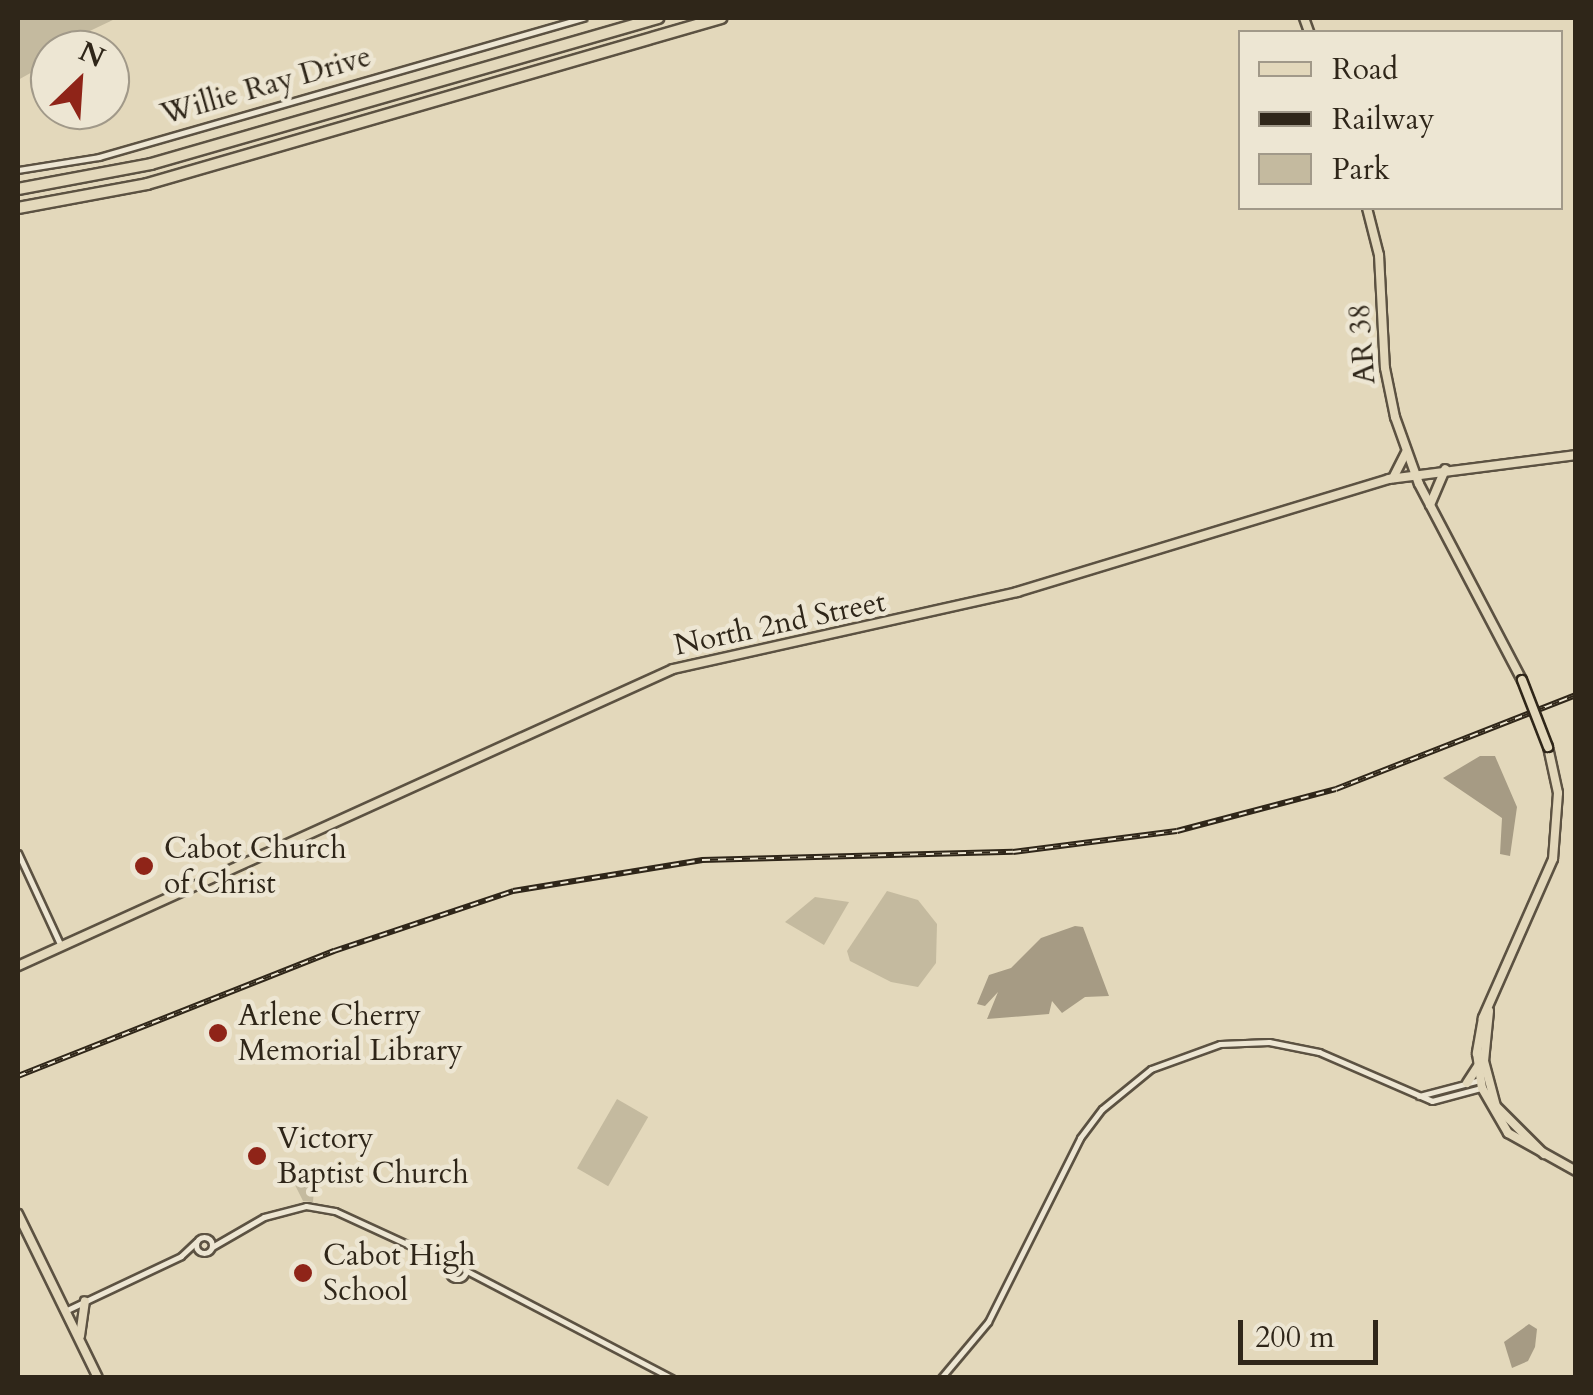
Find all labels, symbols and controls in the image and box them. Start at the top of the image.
north arrow [30,30,130,130]
legend [1238,30,1563,210]
text: N [73,32,111,77]
street label: Willie Ray Drive [157,39,375,133]
text: Road [1332,49,1398,90]
text: Railway [1332,99,1435,140]
text: Park [1332,149,1390,190]
street label: AR 38 [1342,302,1384,386]
street label: North 2nd Street [671,584,889,664]
place label: Cabot Church of Christ [164,831,347,902]
marker: Cabot Church of Christ [133,855,155,877]
place label: Arlene Cherry Memorial Library [238,998,463,1068]
marker: Arlene Cherry Memorial Library [207,1022,229,1044]
place label: Victory Baptist Church [277,1121,469,1192]
marker: Victory Baptist Church [246,1145,268,1167]
place label: Cabot High School [323,1238,476,1308]
marker: Cabot High School [292,1262,314,1284]
scale bar [1243,1300,1383,1362]
text: 200 m [1255,1317,1335,1358]

